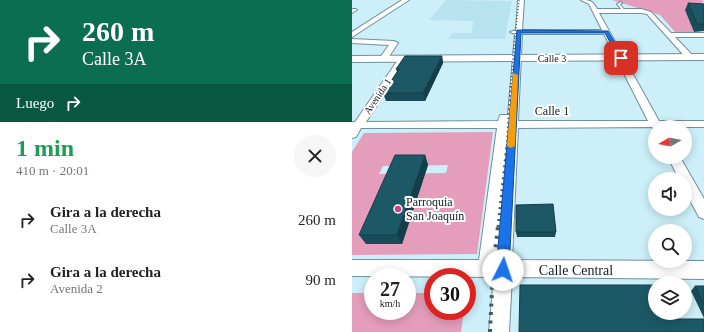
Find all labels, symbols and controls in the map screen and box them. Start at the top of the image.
icon: right [16,16,68,68]
text: 260 m [82,16,154,47]
pin [604,41,638,75]
icon: arrive [610,47,632,69]
text: Calle 3A [82,49,147,69]
street label: Calle 3 [538,53,566,64]
street label: Avenida 1 [361,76,393,116]
icon: right [62,92,84,114]
text: Luego [16,95,54,111]
street label: Calle 1 [535,104,569,118]
north arrow [648,120,692,164]
map controls [648,120,692,320]
text: 1 min [16,135,74,161]
button: close [294,135,336,177]
text: 410 m · 20:01 [16,163,89,178]
button: sound [648,172,692,216]
place label: Parroquia San Joaquín [406,195,464,223]
text: Gira a la derecha [50,204,161,220]
marker: Parroquia San Joaquín [393,204,403,214]
icon: right [16,209,38,231]
text: 260 m [298,212,336,228]
text: Calle 3A [50,221,97,236]
button: search [648,224,692,268]
position arrow [482,249,524,291]
street label: Calle Central [539,263,613,278]
text: Gira a la derecha [50,264,161,280]
speed limit sign: 30 [424,268,476,320]
icon: right [16,269,38,291]
text: 90 m [306,272,336,288]
button: layers [648,276,692,320]
text: 27 [380,278,400,300]
text: Avenida 2 [50,281,103,296]
text: km/h [380,298,400,309]

